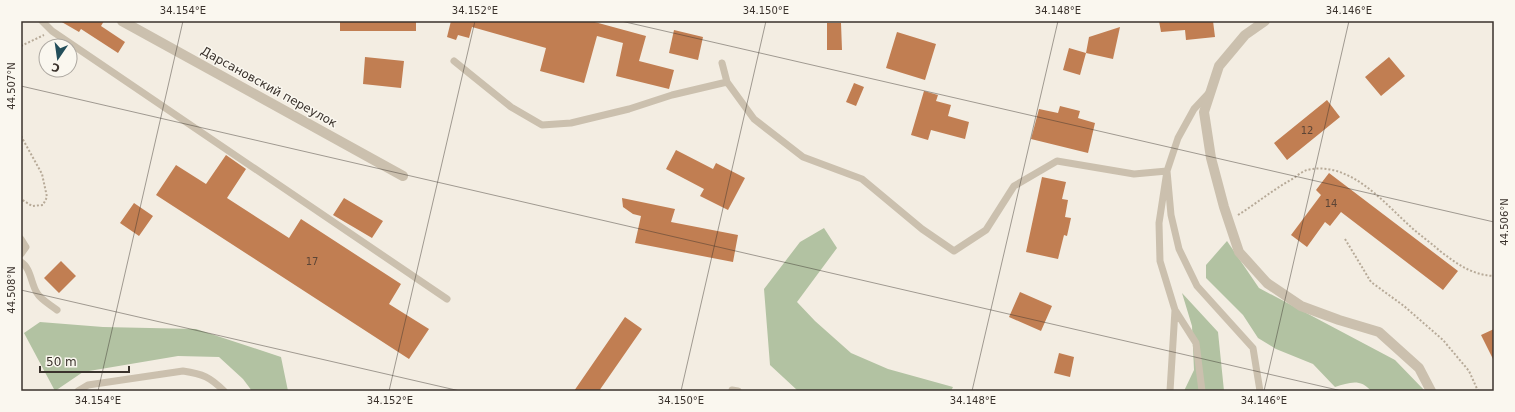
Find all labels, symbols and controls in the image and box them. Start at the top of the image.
text: 34.154°E [160,5,206,16]
text: 34.152°E [452,5,498,16]
text: 34.150°E [743,5,789,16]
text: 34.148°E [1035,5,1081,16]
text: 34.146°E [1326,5,1372,16]
north arrow [38,38,78,78]
street label: Дарсановский переулок [199,44,339,130]
text: С [50,60,61,74]
text: 44.507°N [6,62,17,110]
house number: 12 [1301,125,1313,136]
house number: 14 [1325,198,1337,209]
text: 44.506°N [1499,198,1510,246]
house number: 17 [306,256,318,267]
text: 44.508°N [6,266,17,314]
scale bar [40,348,129,374]
text: 50 m [46,355,77,369]
text: 34.154°E [75,395,121,406]
text: 34.152°E [367,395,413,406]
text: 34.150°E [658,395,704,406]
text: 34.148°E [950,395,996,406]
text: 34.146°E [1241,395,1287,406]

